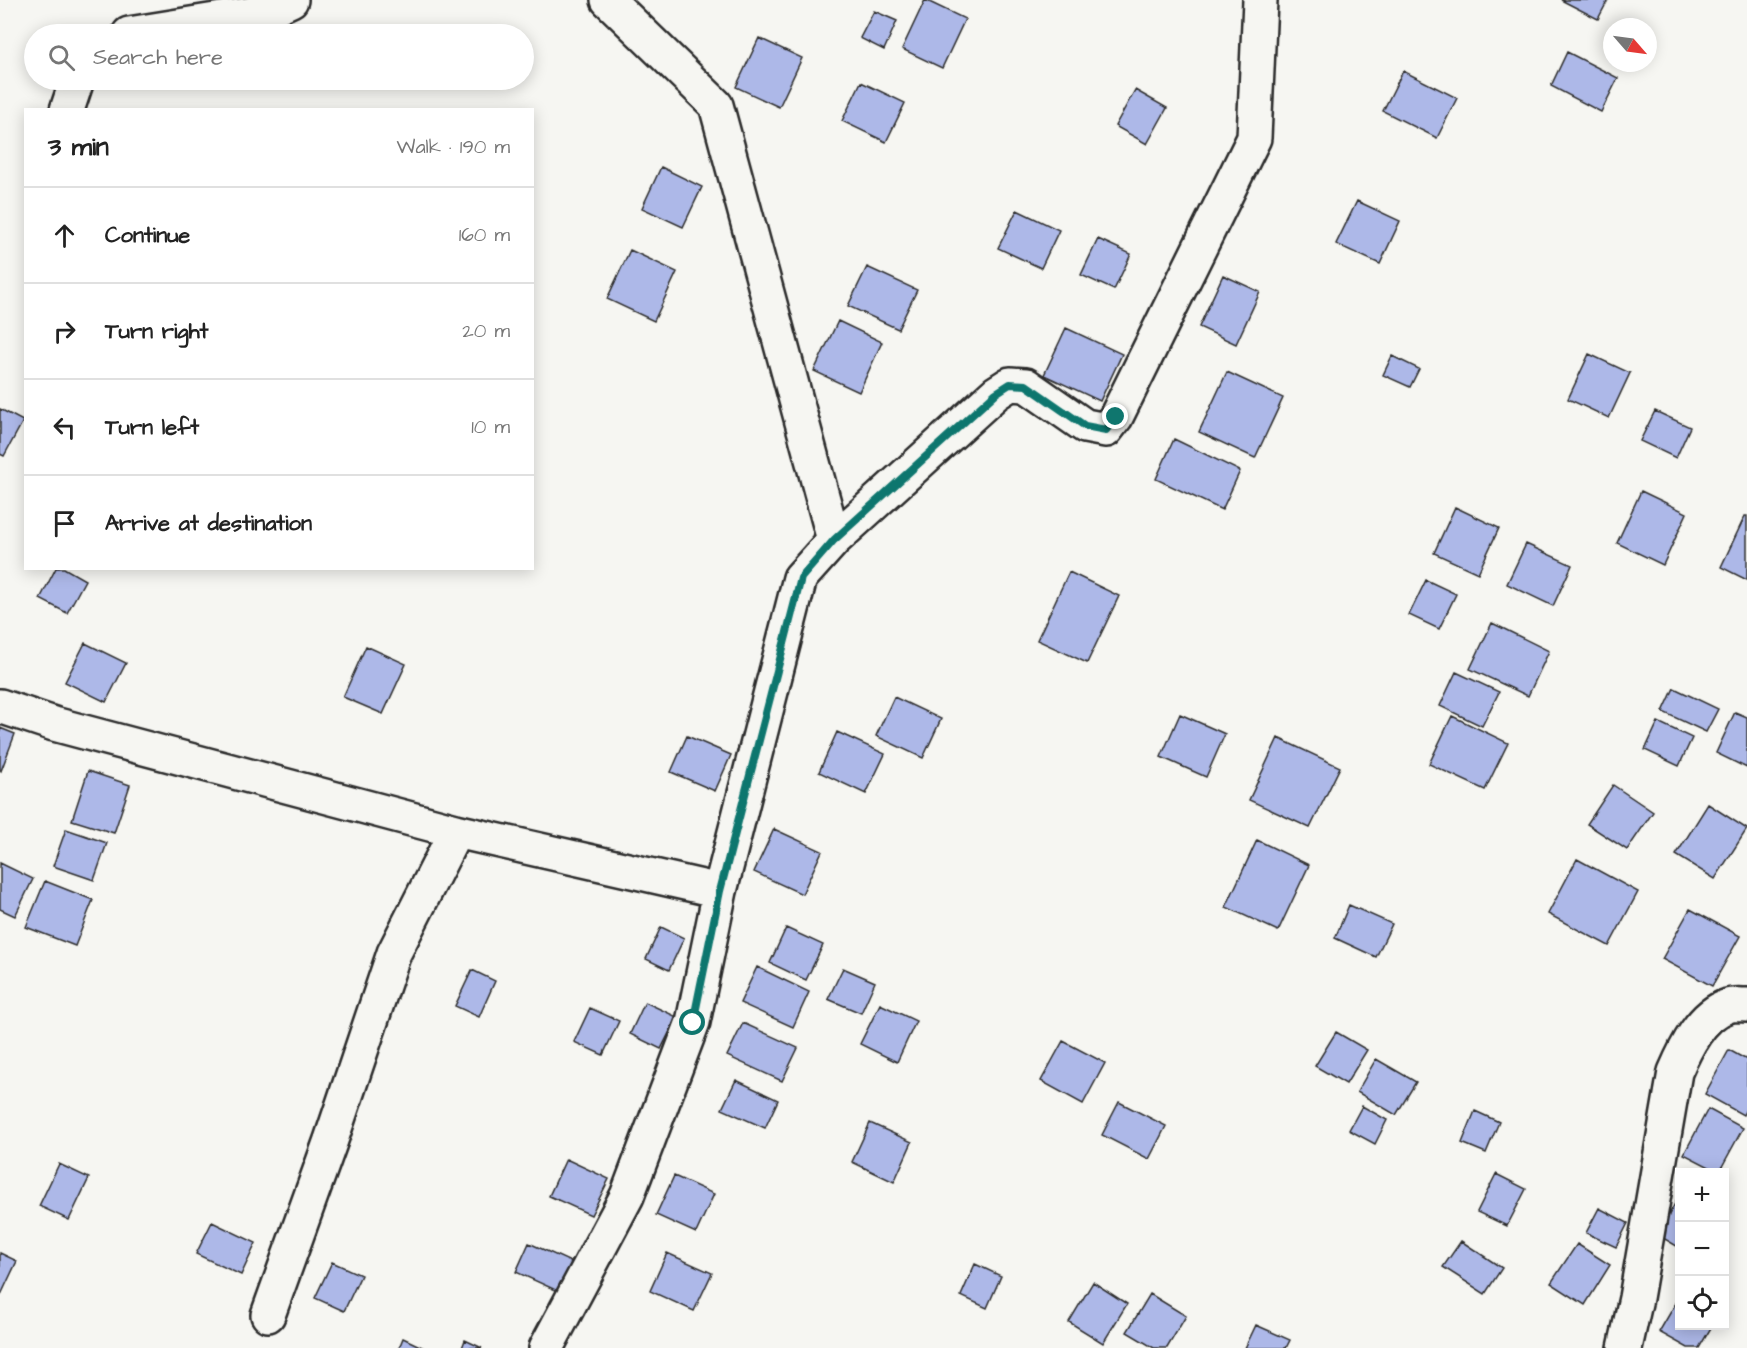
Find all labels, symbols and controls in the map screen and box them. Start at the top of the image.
north arrow [1603,18,1657,72]
search box [24,24,534,90]
icon: search [45,41,78,74]
text: Search here [93,42,223,73]
text: 3 min [48,129,109,165]
text: Walk · 190 m [397,133,510,161]
icon: ahead [48,219,81,252]
text: Continue [105,220,190,251]
text: 160 m [459,221,510,249]
icon: right [48,315,81,348]
text: Turn right [105,316,208,347]
text: 20 m [462,317,510,345]
route end [1102,403,1128,429]
icon: left [48,411,81,444]
text: Turn left [105,412,199,443]
text: 10 m [471,413,510,441]
icon: arrive [48,507,81,540]
text: Arrive at destination [105,508,312,539]
route start [679,1009,705,1035]
map controls [1675,1168,1729,1330]
button: + [1675,1168,1729,1222]
button: − [1675,1222,1729,1276]
button: locate [1675,1276,1729,1330]

